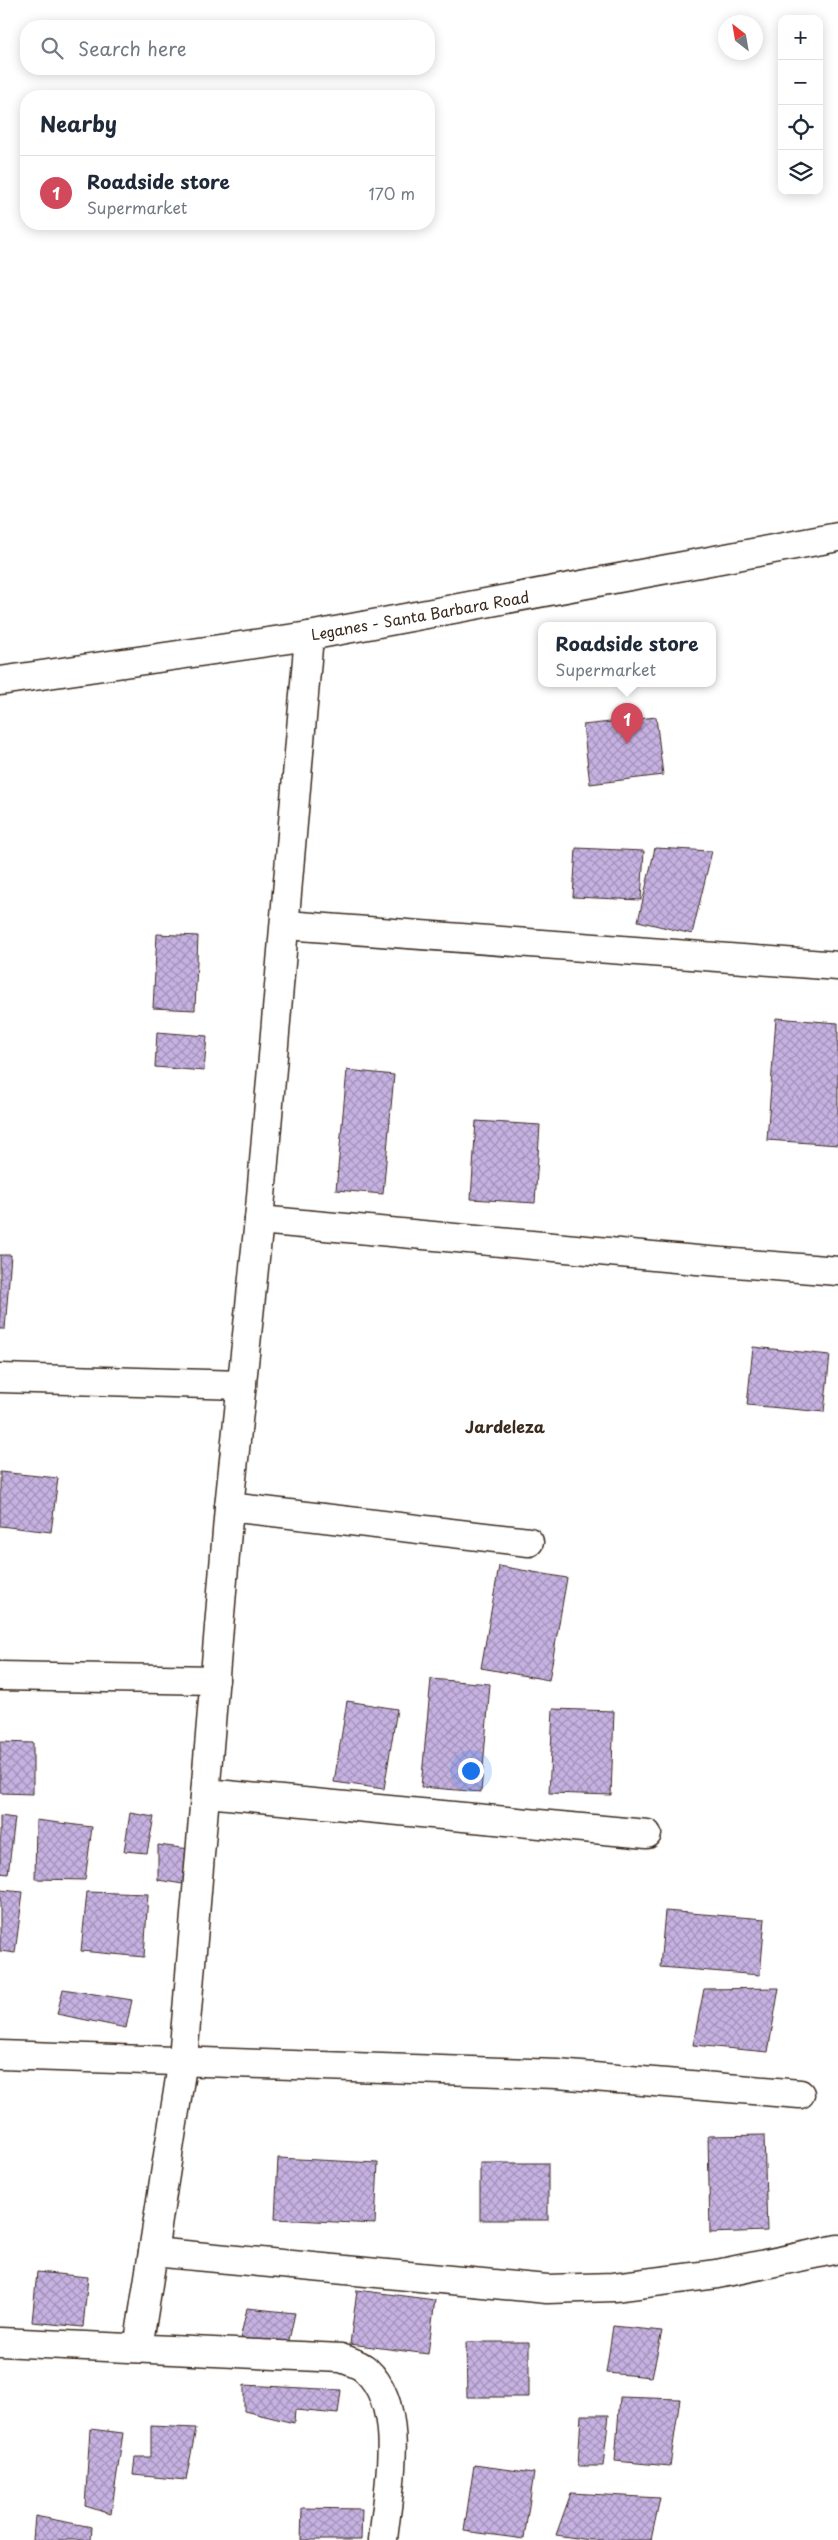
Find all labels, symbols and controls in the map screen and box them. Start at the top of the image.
north arrow [718,15,763,60]
map controls [778,15,823,195]
button: + [778,15,823,60]
search box [20,20,435,75]
icon: search [38,34,66,62]
text: Search here [78,34,187,62]
button: − [778,60,823,105]
button: locate [778,105,823,150]
text: Nearby [40,107,117,139]
button: layers [778,150,823,195]
text: Roadside store [87,167,230,195]
text: 1 [52,181,60,205]
text: 170 m [369,181,415,205]
text: Supermarket [87,195,187,219]
street label: Leganes - Santa Barbara Road [309,584,531,646]
popup [538,622,716,687]
text: Roadside store [556,629,698,657]
text: Supermarket [556,657,656,681]
pin: 1 [611,703,643,744]
district label: Jardeleza [465,1414,546,1438]
your location [458,1758,484,1784]

